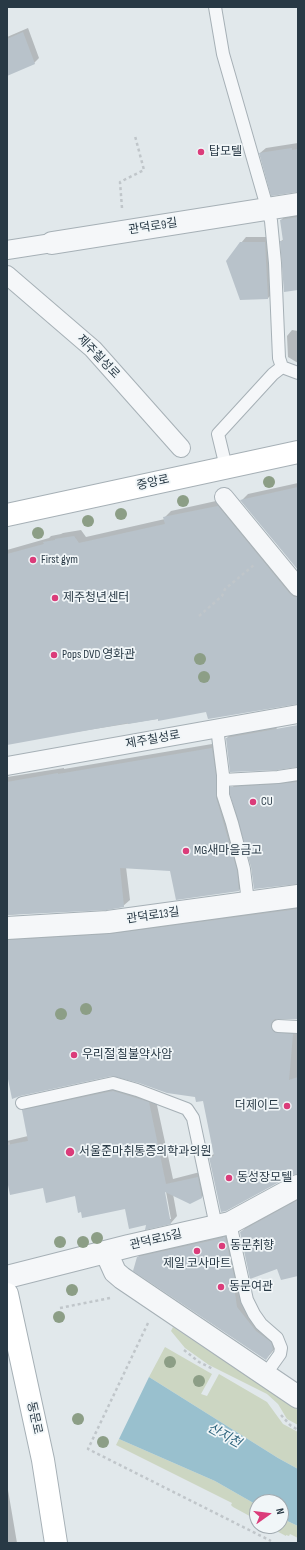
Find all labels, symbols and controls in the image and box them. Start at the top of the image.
place label: 탑모텔 [209,145,242,159]
marker: 탑모텔 [196,147,206,157]
street label: 관덕로9길 [127,216,179,238]
street label: 제주칠성로 [74,332,122,382]
street label: 중앙로 [135,473,171,493]
place label: First gym [41,553,78,567]
marker: First gym [28,555,38,565]
place label: 제주청년센터 [63,591,129,605]
marker: 제주청년센터 [50,593,60,603]
place label: Pops DVD 영화관 [62,648,135,662]
marker: Pops DVD 영화관 [49,650,59,660]
street label: 제주칠성로 [125,728,181,752]
place label: CU [261,795,273,809]
marker: CU [248,797,258,807]
place label: MG새마을금고 [194,844,262,858]
marker: MG새마을금고 [181,846,191,856]
street label: 관덕로13길 [126,905,180,927]
place label: 우리절 칠불약사암 [82,1048,172,1062]
marker: 우리절 칠불약사암 [69,1050,79,1060]
place label: 더제이드 [235,1099,279,1113]
marker: 더제이드 [282,1101,292,1111]
place label: 서울준마취통증의학과의원 [79,1145,211,1159]
marker: 서울준마취통증의학과의원 [64,1146,76,1158]
place label: 동성장모텔 [237,1171,292,1185]
marker: 동성장모텔 [224,1173,234,1183]
street label: 관덕로15길 [128,1227,184,1253]
place label: 동문취향 [230,1239,274,1253]
marker: 동문취향 [217,1241,227,1251]
marker: 제일 코사마트 [192,1246,202,1256]
place label: 제일 코사마트 [163,1257,231,1271]
place label: 동문여관 [229,1280,273,1294]
marker: 동문여관 [216,1282,226,1292]
street label: 동문로 [24,1400,44,1436]
water label: 산지천 [205,1420,243,1452]
north arrow [249,1494,289,1534]
text: N [273,1507,287,1516]

